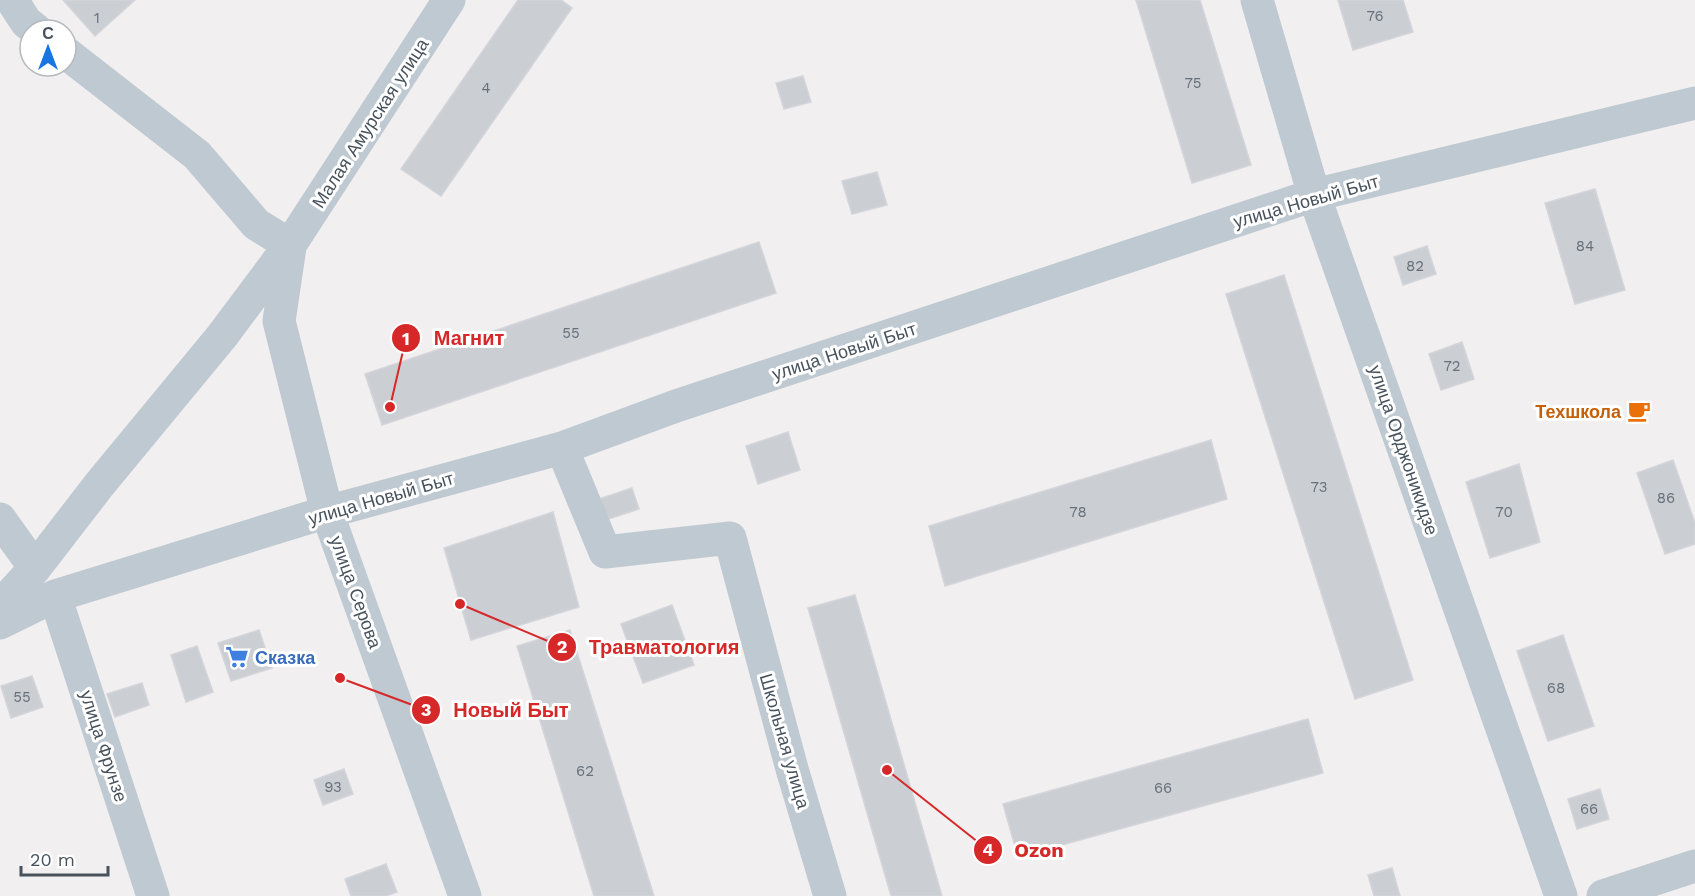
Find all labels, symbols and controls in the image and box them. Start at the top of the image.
house number: 76 [1366,7,1384,25]
house number: 1 [94,9,100,27]
north arrow [18,18,78,78]
text: С [42,24,54,43]
street label: Малая Амурская улица [307,34,433,212]
house number: 75 [1184,74,1202,92]
house number: 4 [481,79,491,97]
street label: улица Новый Быт [1231,170,1381,232]
house number: 84 [1576,237,1594,255]
house number: 82 [1406,257,1424,275]
street label: улица Новый Быт [769,318,919,384]
callout: Магнит [391,319,516,357]
house number: 55 [562,324,580,342]
text: Магнит [434,326,504,350]
text: 1 [402,328,410,349]
house number: 72 [1443,357,1461,375]
street label: улица Орджоникидзе [1365,362,1443,538]
cafe icon: Техшкола [1626,398,1652,424]
place label: Техшкола [1535,401,1622,422]
street label: улица Новый Быт [306,467,456,529]
house number: 73 [1310,478,1328,496]
house number: 86 [1657,489,1675,507]
house number: 78 [1069,503,1087,521]
house number: 70 [1495,503,1513,521]
street label: улица Серова [326,533,386,652]
callout: Травматология [547,628,751,666]
text: Травматология [589,635,739,659]
text: 2 [557,636,567,657]
supermarket icon: Сказка [224,644,250,670]
place label: Сказка [255,647,316,668]
street label: Школьная улица [756,671,815,812]
house number: 68 [1547,679,1565,697]
house number: 55 [13,688,31,706]
street label: улица Фрунзе [76,688,132,804]
callout: Новый Быт [411,691,580,729]
text: Новый Быт [453,698,569,722]
text: 3 [421,699,431,720]
house number: 62 [576,762,594,780]
house number: 93 [324,778,342,796]
house number: 66 [1154,779,1172,797]
house number: 66 [1580,800,1598,818]
callout: Ozon [973,831,1076,869]
text: Ozon [1014,838,1064,862]
scale bar [21,839,108,877]
text: 4 [982,839,994,860]
text: 20 m [30,849,75,870]

